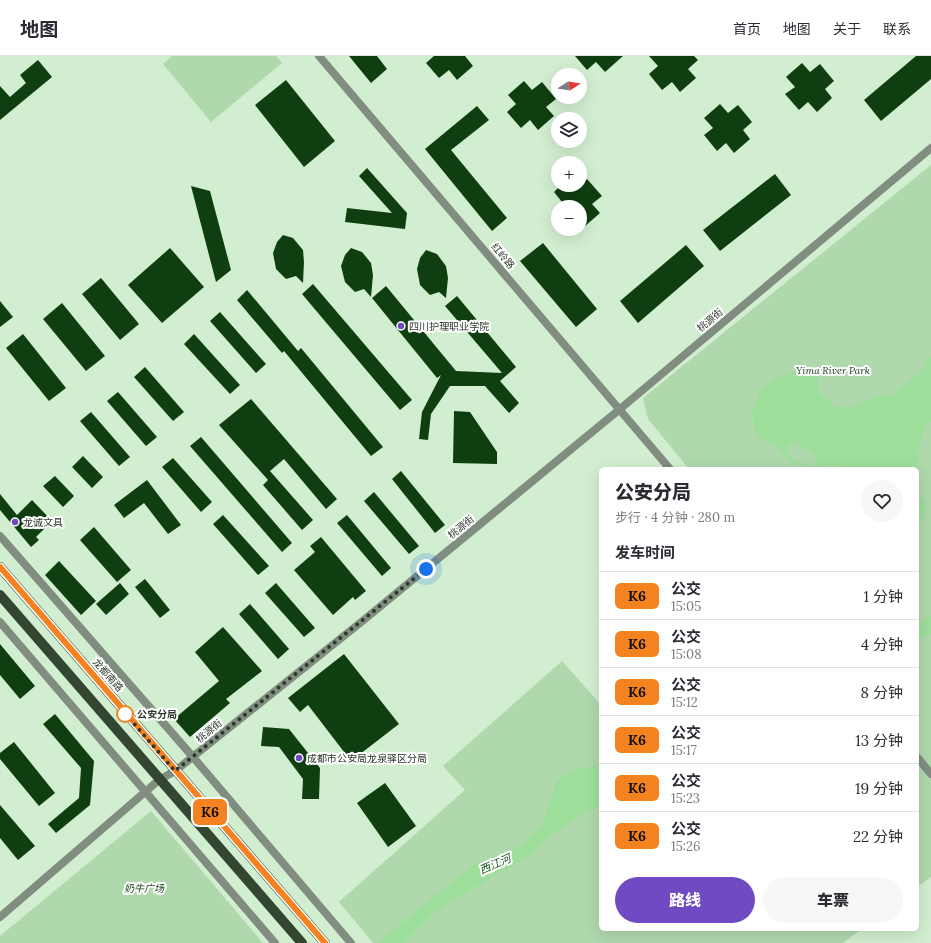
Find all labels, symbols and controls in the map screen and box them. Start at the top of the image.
text: 地图 [20,17,58,41]
text: 首页 [733,20,761,38]
text: 地图 [783,20,811,38]
text: 关于 [833,20,861,38]
text: 联系 [883,20,911,38]
north arrow [551,68,587,104]
map controls [551,68,587,236]
button: layers [551,112,587,148]
button: + [551,156,587,192]
button: − [551,200,587,236]
street label: 红岭路 [488,240,518,272]
street label: 桃源街 [694,305,726,335]
place label: 四川护理职业学院 [409,320,489,333]
marker: 四川护理职业学院 [396,321,406,331]
park label: Yima River Park [796,364,870,377]
text: 公安分局 [615,480,691,504]
button: heart [861,480,903,522]
text: 步行 · 4 分钟 · 280 m [615,509,735,526]
street label: 桃源街 [445,513,477,541]
place label: 龙诚文具 [23,516,63,529]
marker: 龙诚文具 [10,517,20,527]
text: 发车时间 [615,543,675,562]
your location [416,559,436,579]
text: 公交 [671,579,701,598]
text: K6 [628,587,646,605]
text: 1 分钟 [864,587,903,606]
text: 15:05 [671,598,701,615]
text: 公交 [671,627,701,646]
text: K6 [628,635,646,653]
text: 4 分钟 [861,635,903,654]
text: 15:08 [671,646,701,663]
street label: 龙都南路 [90,656,126,694]
text: 公交 [671,675,701,694]
text: K6 [628,683,646,701]
text: 8 分钟 [861,683,903,702]
text: 15:12 [671,694,698,711]
marker: 公安分局 [116,705,134,723]
place label: 公安分局 [137,708,177,721]
street label: 桃源街 [193,717,225,745]
text: 公交 [671,723,701,742]
text: K6 [628,731,646,749]
text: 13 分钟 [855,731,903,750]
text: 15:17 [671,742,697,759]
place label: 成都市公安局龙泉驿区分局 [307,752,427,765]
marker: 成都市公安局龙泉驿区分局 [294,753,304,763]
text: 公交 [671,771,701,790]
text: K6 [628,779,646,797]
text: 19 分钟 [855,779,903,798]
text: 15:23 [671,790,700,807]
line badge: K6 [192,799,228,825]
text: K6 [201,803,219,821]
text: 公交 [671,819,701,838]
text: K6 [628,827,646,845]
text: 22 分钟 [853,827,903,846]
text: 15:26 [671,838,701,855]
water label: 西江河 [477,850,515,877]
button: 路线 [615,877,755,923]
button: 车票 [763,877,903,923]
park label: 奶牛广场 [124,882,165,895]

